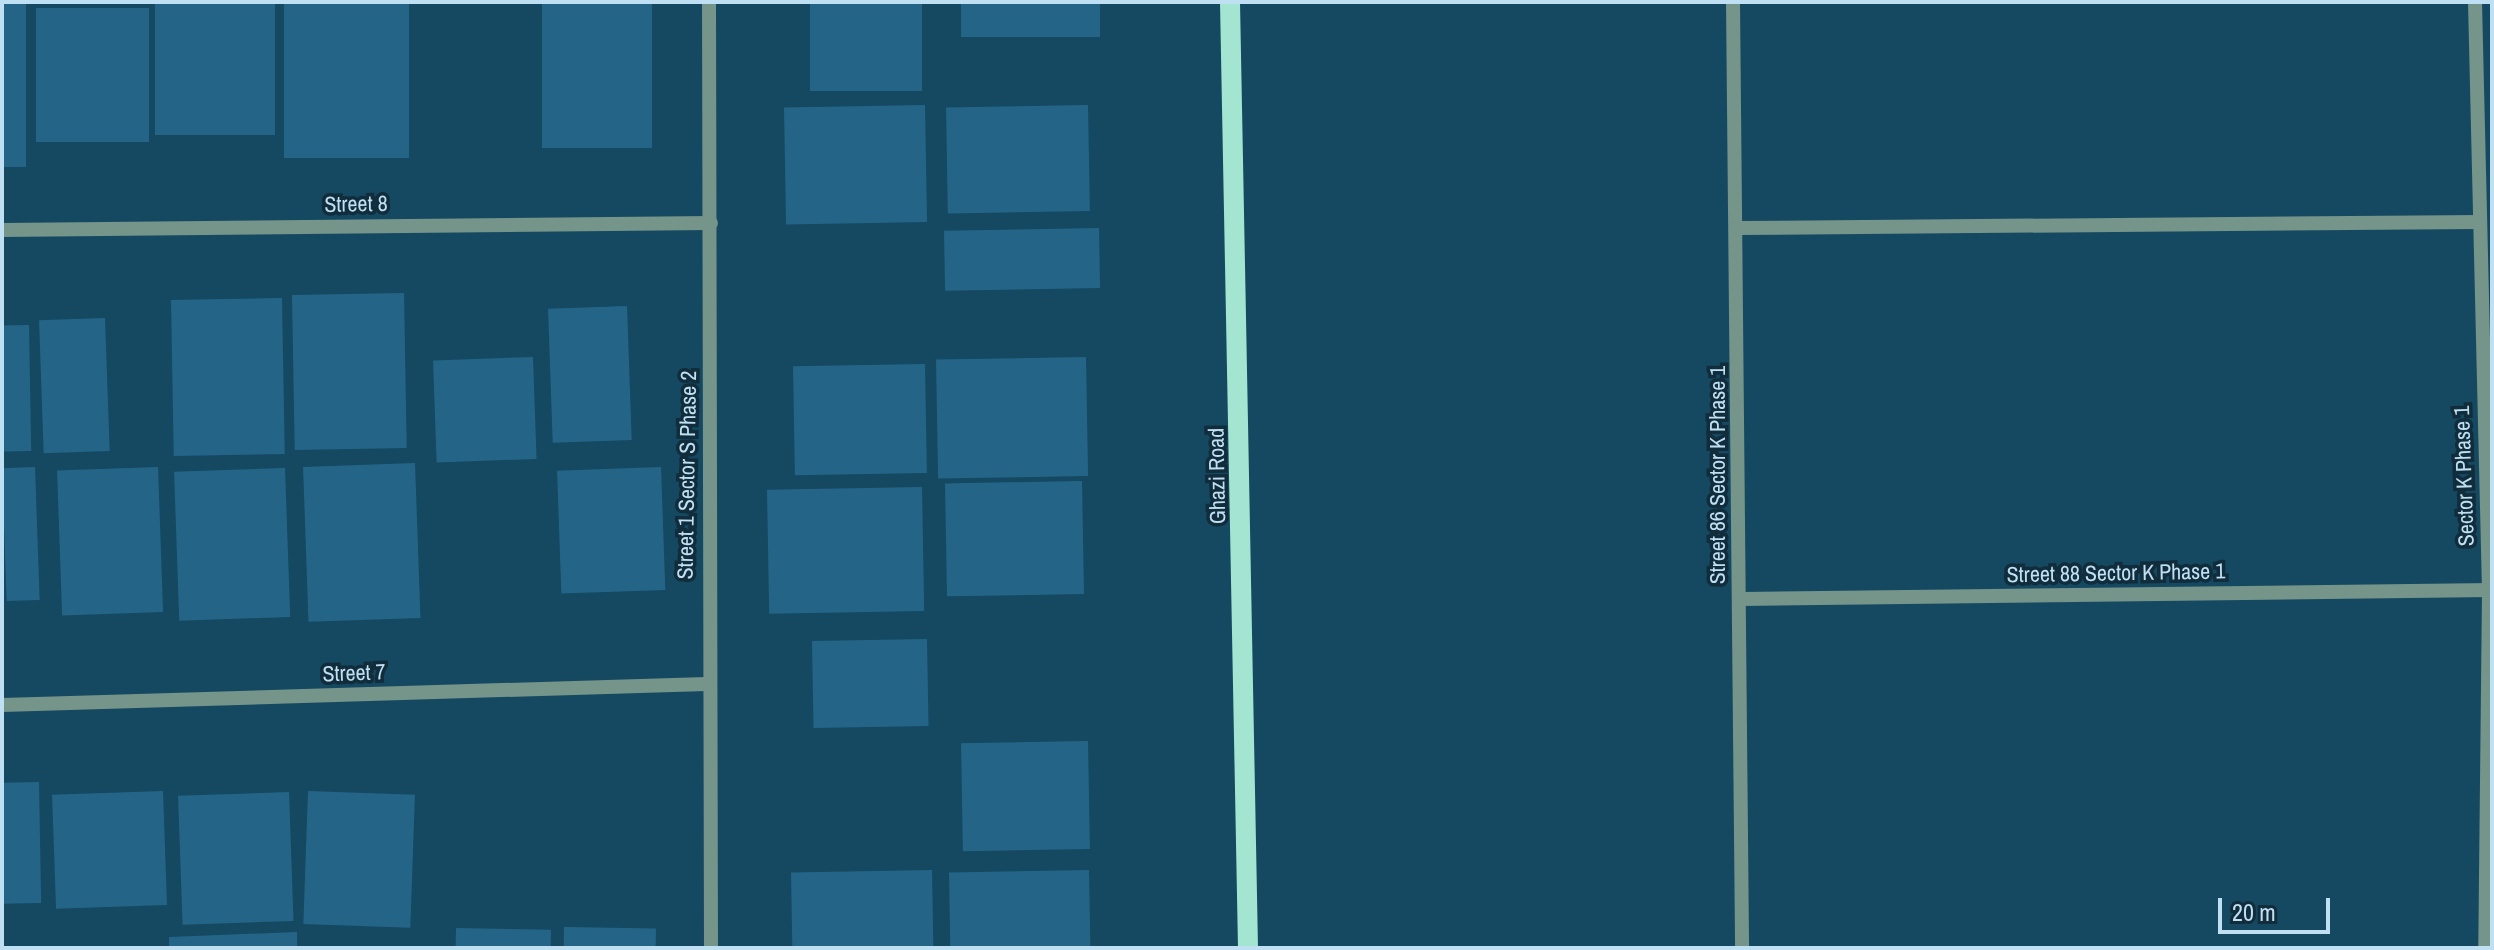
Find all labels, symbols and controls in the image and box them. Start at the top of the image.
street label: Street 8 [324,190,388,218]
street label: Street 86 Sector K Phase 1 [1705,366,1731,584]
street label: Street 1 Sector S Phase 2 [672,370,702,580]
street label: Sector K Phase 1 [2448,405,2480,547]
street label: Ghazi Road [1203,428,1231,524]
street label: Street 88 Sector K Phase 1 [2006,558,2226,588]
street label: Street 7 [322,659,386,687]
scale bar [2222,882,2334,932]
text: 20 m [2232,896,2276,928]

